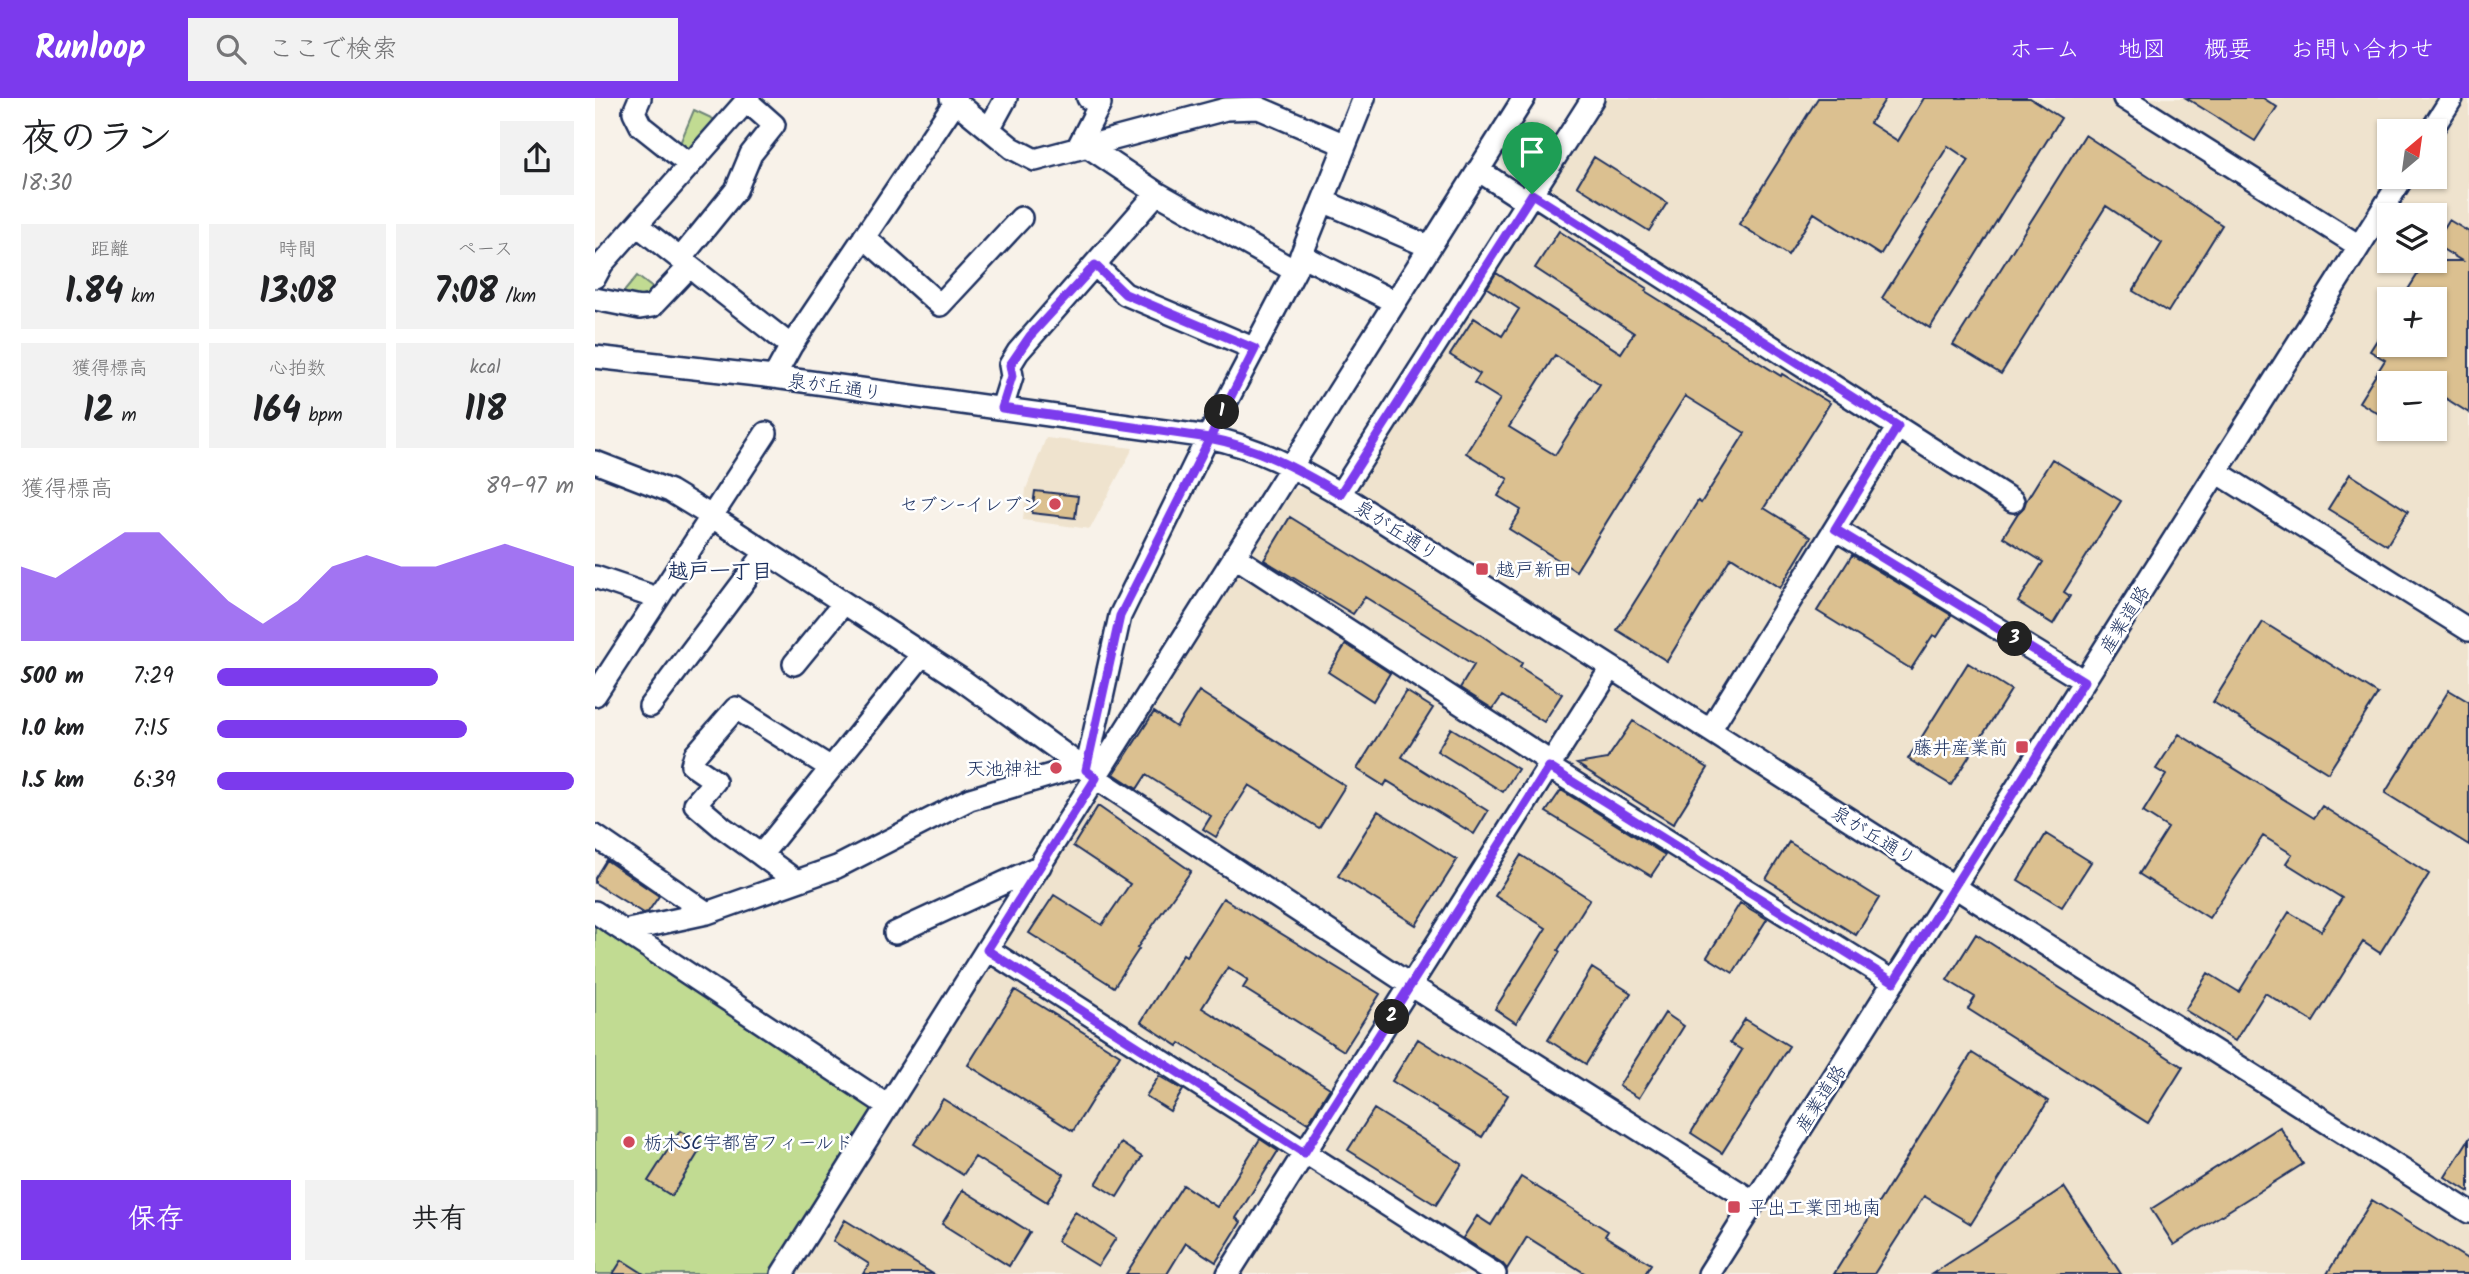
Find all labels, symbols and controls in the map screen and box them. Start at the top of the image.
search box [188,18,678,81]
text: Runloop [35,23,146,76]
text: ここで検索 [268,29,398,71]
icon: search [212,30,250,68]
text: ホーム [2009,31,2080,70]
text: 地図 [2118,31,2166,70]
text: 概要 [2204,31,2252,70]
text: お問い合わせ [2290,31,2434,70]
text: 夜のラン [21,110,173,170]
north arrow [2377,119,2447,189]
map controls [2377,119,2447,441]
button: share [500,121,574,195]
pin [1502,122,1562,194]
icon: arrive [1513,133,1551,171]
text: 18:30 [21,166,72,202]
button: layers [2377,203,2447,273]
text: 距離 [91,235,129,265]
text: 時間 [278,235,317,265]
text: ペース [457,235,513,265]
text: 1.84 [65,265,123,321]
text: 13:08 [259,265,336,321]
text: 7:08 [434,265,498,321]
text: km [123,282,155,312]
text: /km [498,282,536,312]
button: + [2377,287,2447,357]
text: kcal [470,353,501,383]
text: 獲得標高 [72,354,148,384]
text: 心拍数 [269,354,326,384]
street label: 泉が丘通り [786,367,884,409]
button: − [2377,371,2447,441]
text: 118 [464,383,506,439]
text: 12 [83,384,114,440]
text: 164 [252,384,301,440]
pin: 1 [1205,394,1239,430]
text: 1 [1219,396,1224,426]
text: m [114,401,137,431]
text: bpm [301,401,343,431]
text: 89–97 m [486,469,574,505]
text: 獲得標高 [21,472,113,508]
place label: セブン-イレブン [899,491,1041,521]
street label: 泉が丘通り [1348,493,1444,570]
marker: セブン-イレブン [1047,496,1063,512]
district label: 越戸一丁目 [668,556,773,589]
place label: 越戸新田 [1496,556,1572,586]
marker: 越戸新田 [1474,561,1490,577]
street label: 産業道路 [2093,580,2159,660]
pin: 3 [1997,622,2033,656]
text: 3 [2009,623,2020,653]
text: 500 m [21,659,84,695]
text: 7:29 [133,659,174,695]
text: 1.0 km [21,711,84,747]
text: 7:15 [133,711,169,747]
place label: 藤井産業前 [1913,734,2008,764]
marker: 藤井産業前 [2014,739,2030,755]
place label: 天池神社 [966,755,1042,785]
marker: 天池神社 [1048,760,1064,776]
text: 1.5 km [21,763,84,799]
text: 6:39 [133,763,176,799]
street label: 泉が丘通り [1825,799,1921,875]
pin: 2 [1375,1000,1409,1034]
text: 2 [1386,1001,1397,1031]
street label: 産業道路 [1788,1059,1855,1139]
place label: 栃木SC宇都宮フィールド [643,1129,853,1159]
marker: 栃木SC宇都宮フィールド [621,1134,637,1150]
button: 保存 [21,1180,291,1260]
button: 共有 [305,1180,574,1260]
place label: 平出工業団地南 [1748,1194,1881,1224]
marker: 平出工業団地南 [1726,1199,1742,1215]

